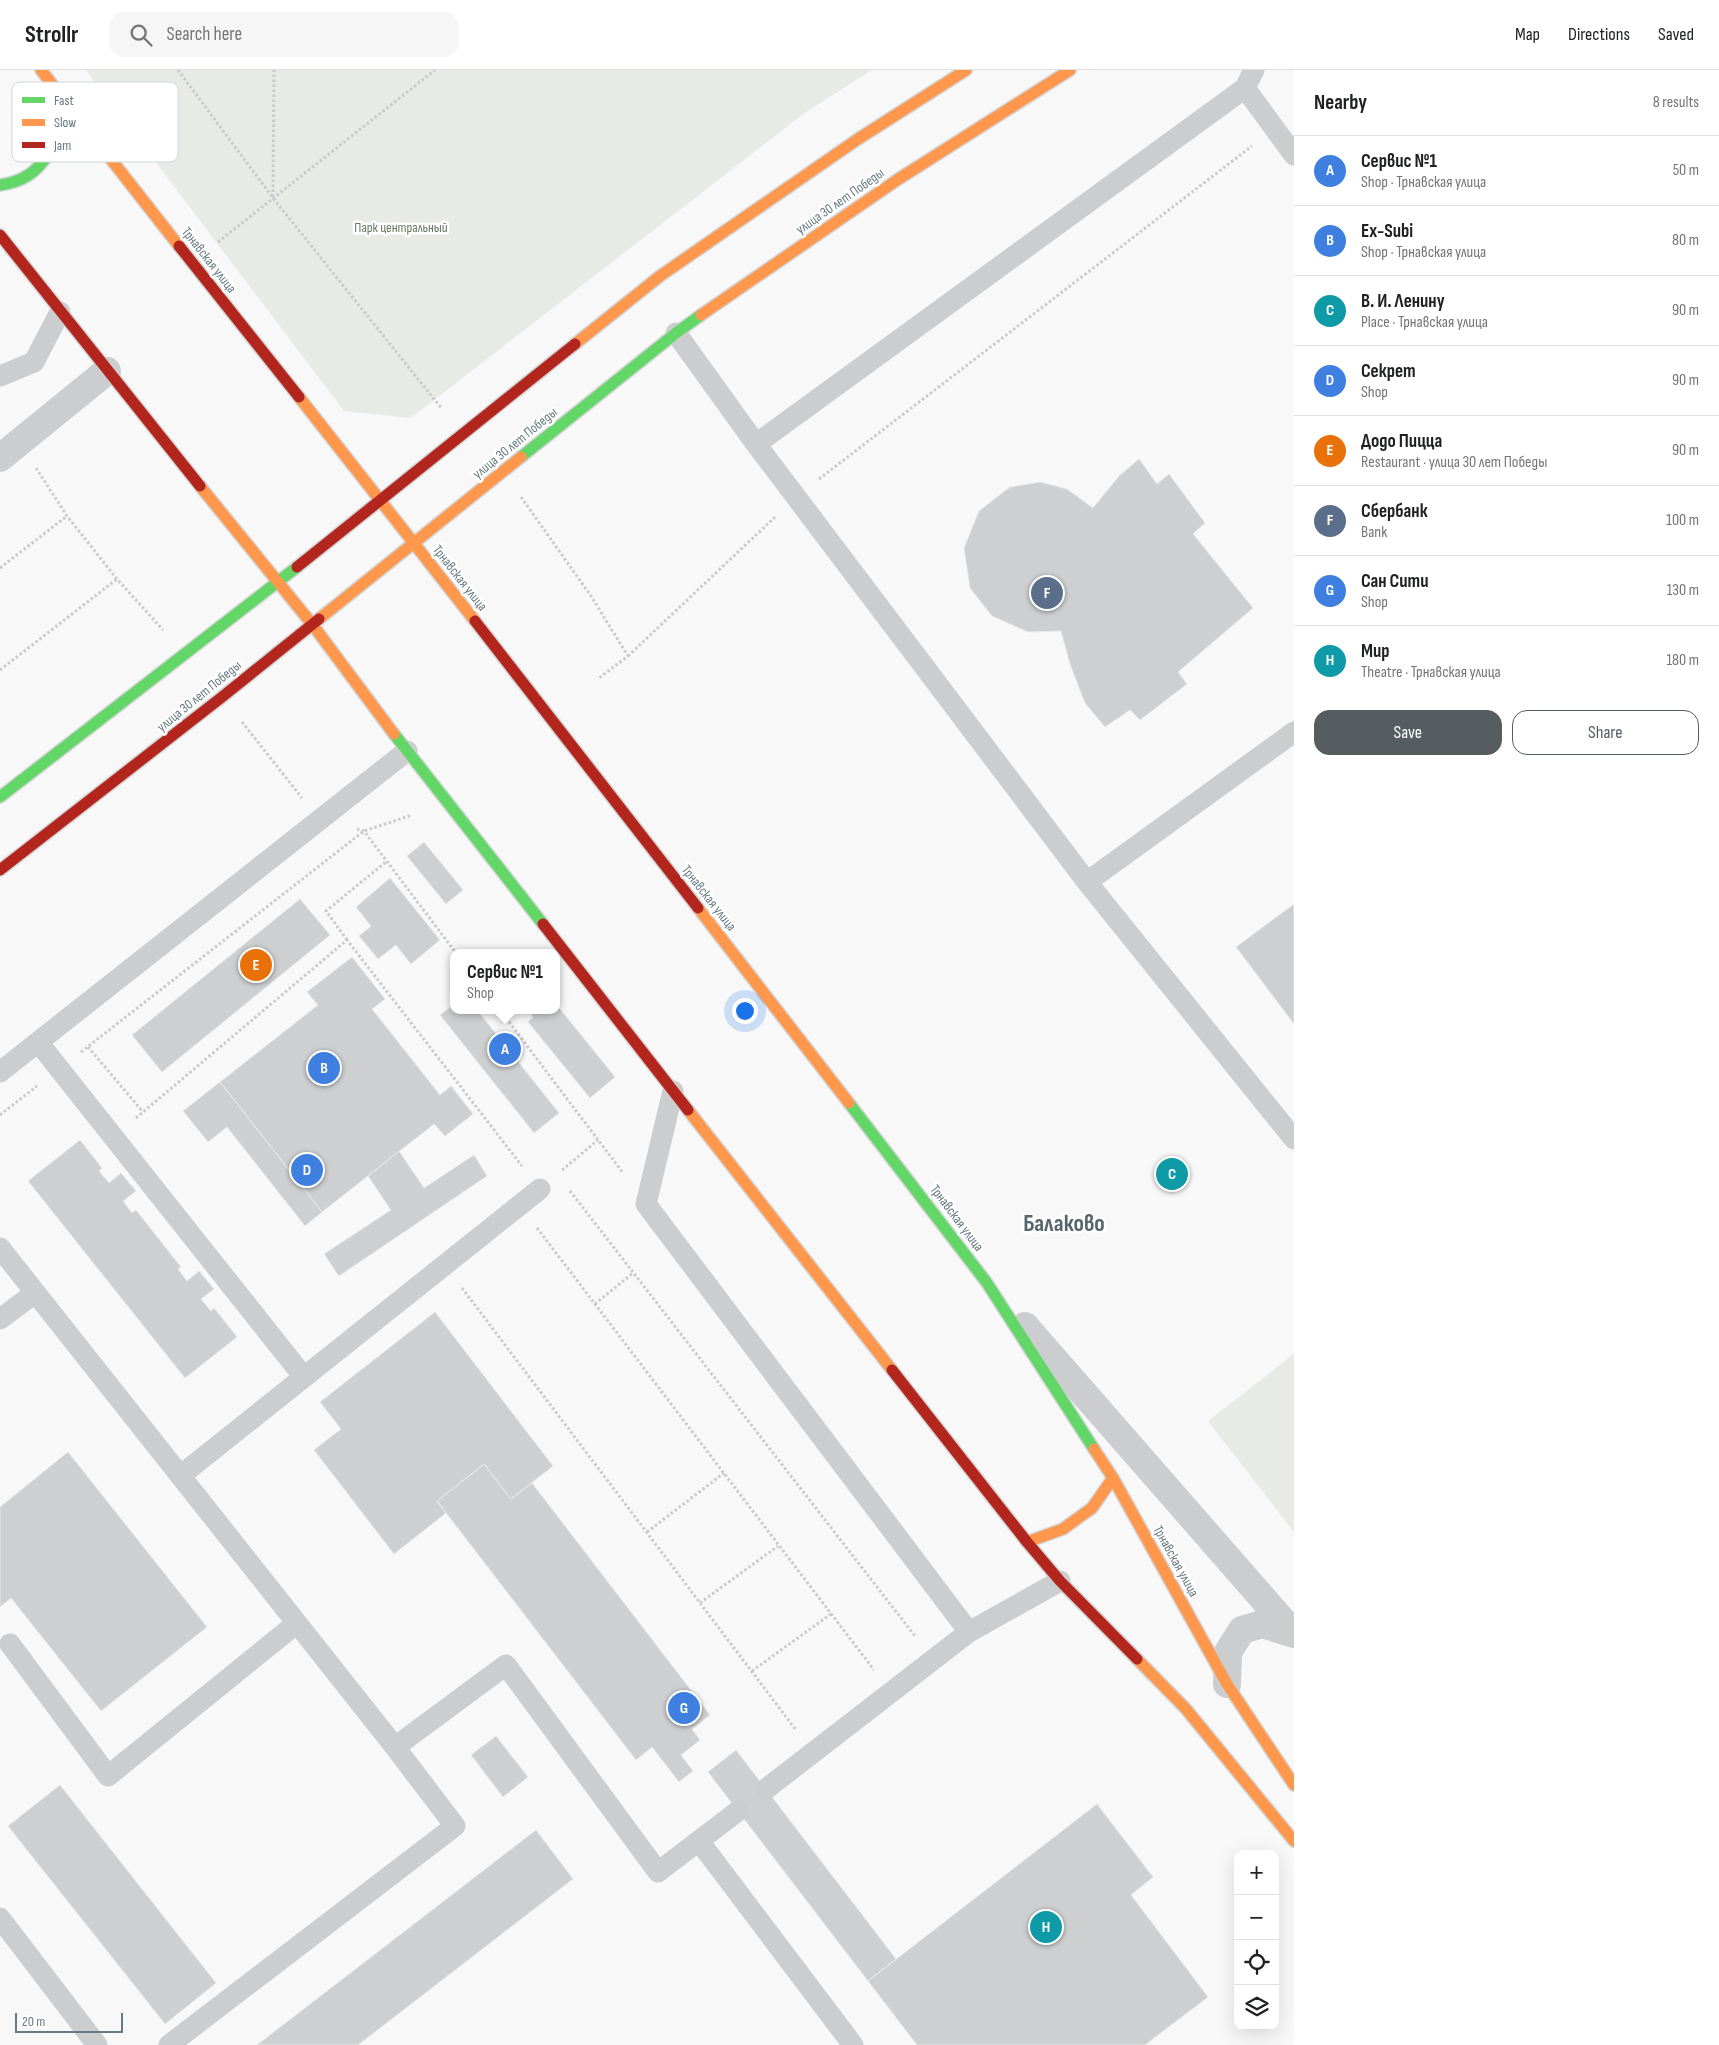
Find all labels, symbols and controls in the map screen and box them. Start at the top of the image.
search box [109,12,459,57]
text: Strollr [25,20,79,49]
icon: search [127,21,155,49]
text: Search here [167,23,242,46]
text: Map [1515,24,1540,45]
text: Directions [1568,24,1630,45]
text: Saved [1658,24,1694,45]
legend [12,82,178,162]
text: Nearby [1314,90,1367,115]
text: Fast [54,92,74,109]
text: 8 results [1653,93,1699,112]
text: Slow [54,114,76,131]
text: Jam [53,137,71,154]
text: Сервис №1 [1361,150,1437,173]
text: A [1326,161,1334,180]
text: 50 m [1673,161,1699,180]
street label: улица 30 лет Победы [793,164,887,238]
text: Shop · Трнавская улица [1361,173,1486,192]
park label: Парк центральный [354,219,448,236]
text: Ex-Subi [1361,220,1413,243]
street label: Трнавская улица [178,224,240,296]
text: B [1326,231,1334,250]
text: 80 m [1672,231,1699,250]
text: Shop · Трнавская улица [1361,243,1486,262]
text: В. И. Ленину [1361,290,1445,313]
text: C [1326,301,1334,320]
text: 90 m [1672,301,1699,320]
text: Place · Трнавская улица [1361,313,1488,332]
text: Секрет [1361,360,1416,383]
text: D [1326,371,1334,390]
text: 90 m [1672,371,1699,390]
text: Shop [1361,383,1388,402]
street label: улица 30 лет Победы [469,404,561,482]
text: Додо Пицца [1361,430,1442,453]
text: E [1327,441,1333,460]
text: 90 m [1672,441,1699,460]
text: Restaurant · улица 30 лет Победы [1361,453,1547,472]
text: Сбербанк [1361,500,1428,523]
text: F [1327,511,1333,530]
text: 100 m [1666,511,1699,530]
text: Bank [1361,523,1387,542]
street label: Трнавская улица [429,542,491,614]
text: Сан Сити [1361,570,1428,593]
pin: F [1031,574,1063,612]
text: G [1326,581,1334,600]
text: 130 m [1667,581,1699,600]
text: Shop [1361,593,1388,612]
text: Мир [1361,640,1390,663]
text: H [1326,651,1334,670]
text: 180 m [1666,651,1699,670]
street label: улица 30 лет Победы [153,657,245,735]
text: Theatre · Трнавская улица [1361,663,1501,682]
button: Save [1314,710,1502,755]
button: Share [1512,710,1699,755]
street label: Трнавская улица [678,862,740,934]
pin: E [240,946,272,984]
popup [450,949,560,1014]
text: Сервис №1 [467,961,543,984]
text: Shop [467,984,494,1003]
your location [732,998,758,1024]
pin: A [489,1030,521,1068]
pin: B [308,1049,340,1087]
pin: D [291,1151,323,1189]
pin: C [1156,1155,1188,1193]
street label: Трнавская улица [927,1181,987,1255]
district label: Балаково [1023,1209,1105,1238]
street label: Трнавская улица [1149,1522,1203,1600]
pin: G [668,1689,700,1727]
map controls [1234,1850,1279,2030]
button: + [1234,1850,1279,1895]
button: − [1234,1895,1279,1940]
pin: H [1030,1908,1062,1946]
button: locate [1234,1940,1279,1985]
button: layers [1234,1985,1279,2030]
scale bar [15,2010,122,2033]
text: 20 m [22,2013,45,2030]

